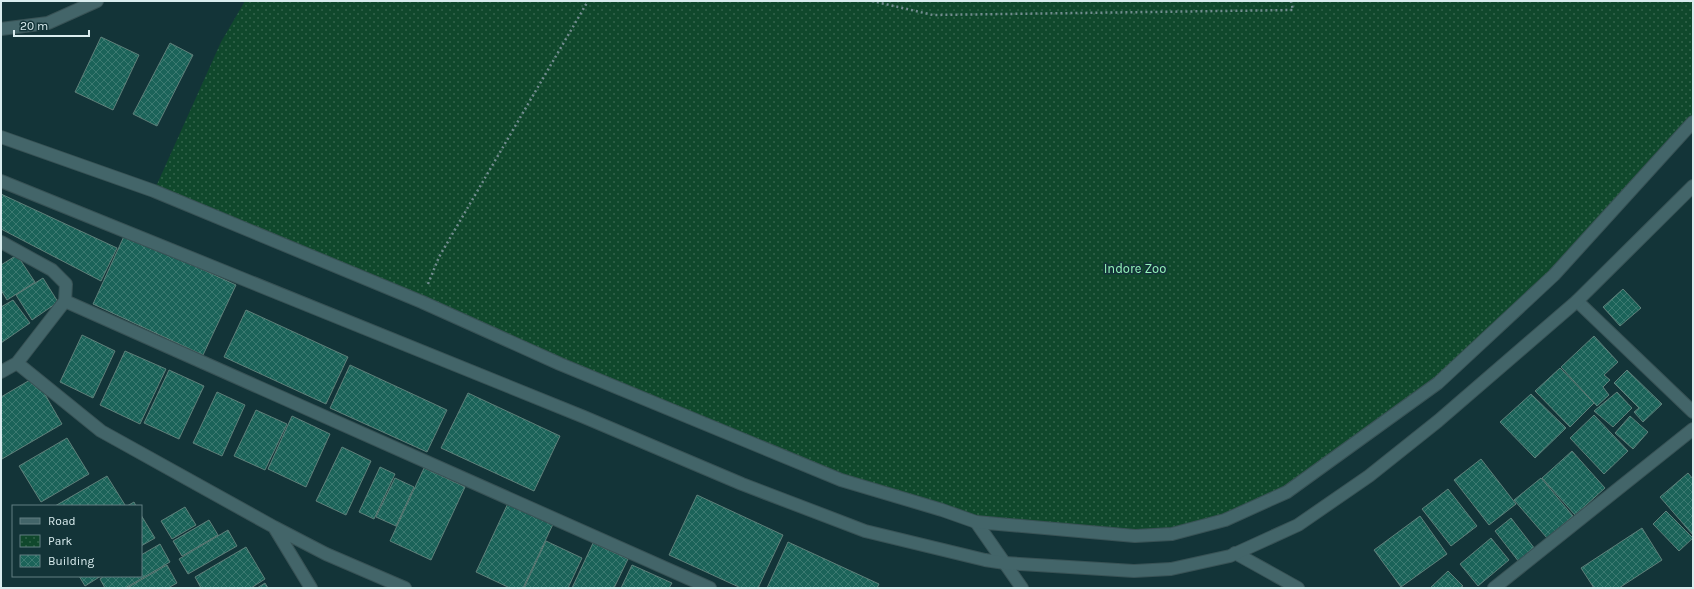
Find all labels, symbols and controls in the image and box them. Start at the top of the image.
scale bar [14,12,89,38]
text: 20 m [20,19,48,33]
park label: Indore Zoo [1104,261,1166,276]
legend [12,505,142,577]
text: Road [48,514,76,528]
text: Park [48,534,73,548]
text: Building [48,554,95,568]

